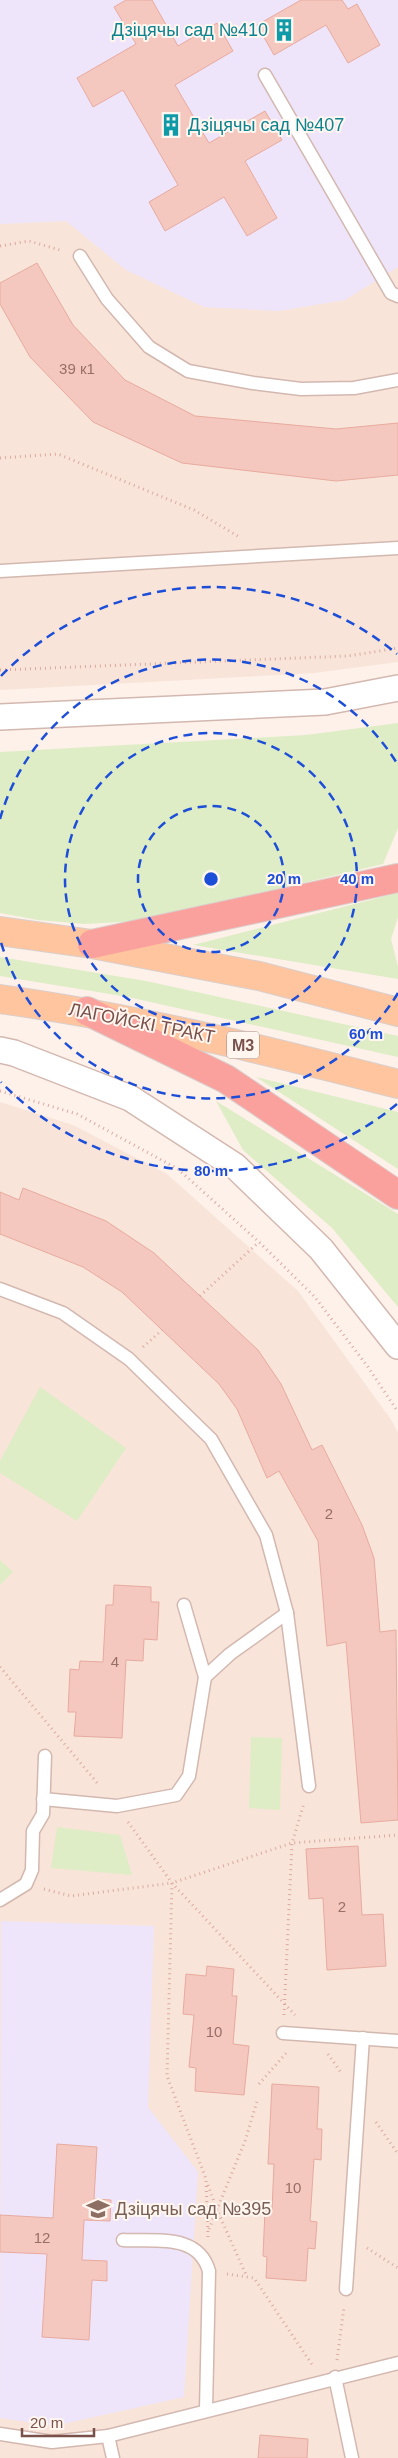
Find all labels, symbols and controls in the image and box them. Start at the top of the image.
building icon: Дзіцячы сад №410 [271,17,297,43]
place label: Дзіцячы сад №410 [112,20,268,40]
building icon: Дзіцячы сад №407 [158,112,184,138]
place label: Дзіцячы сад №407 [188,115,344,135]
house number: 39 к1 [59,360,95,377]
centre of rings [202,870,220,888]
text: 20 m [267,870,301,887]
text: 40 m [340,870,374,887]
street label: ЛАГОЙСКІ ТРАКТ [67,998,217,1047]
text: 60 m [349,1025,383,1042]
road number: М3 [227,1032,259,1058]
text: 80 m [194,1162,228,1179]
house number: 2 [325,1505,333,1522]
house number: 4 [111,1653,119,1670]
house number: 2 [338,1898,346,1915]
house number: 10 [206,2023,222,2040]
house number: 10 [285,2179,301,2196]
school or university icon: Дзіцячы сад №395 [85,2196,111,2222]
place label: Дзіцячы сад №395 [115,2199,271,2219]
house number: 12 [34,2229,50,2246]
scale bar [22,2406,95,2438]
text: 20 m [30,2414,63,2431]

